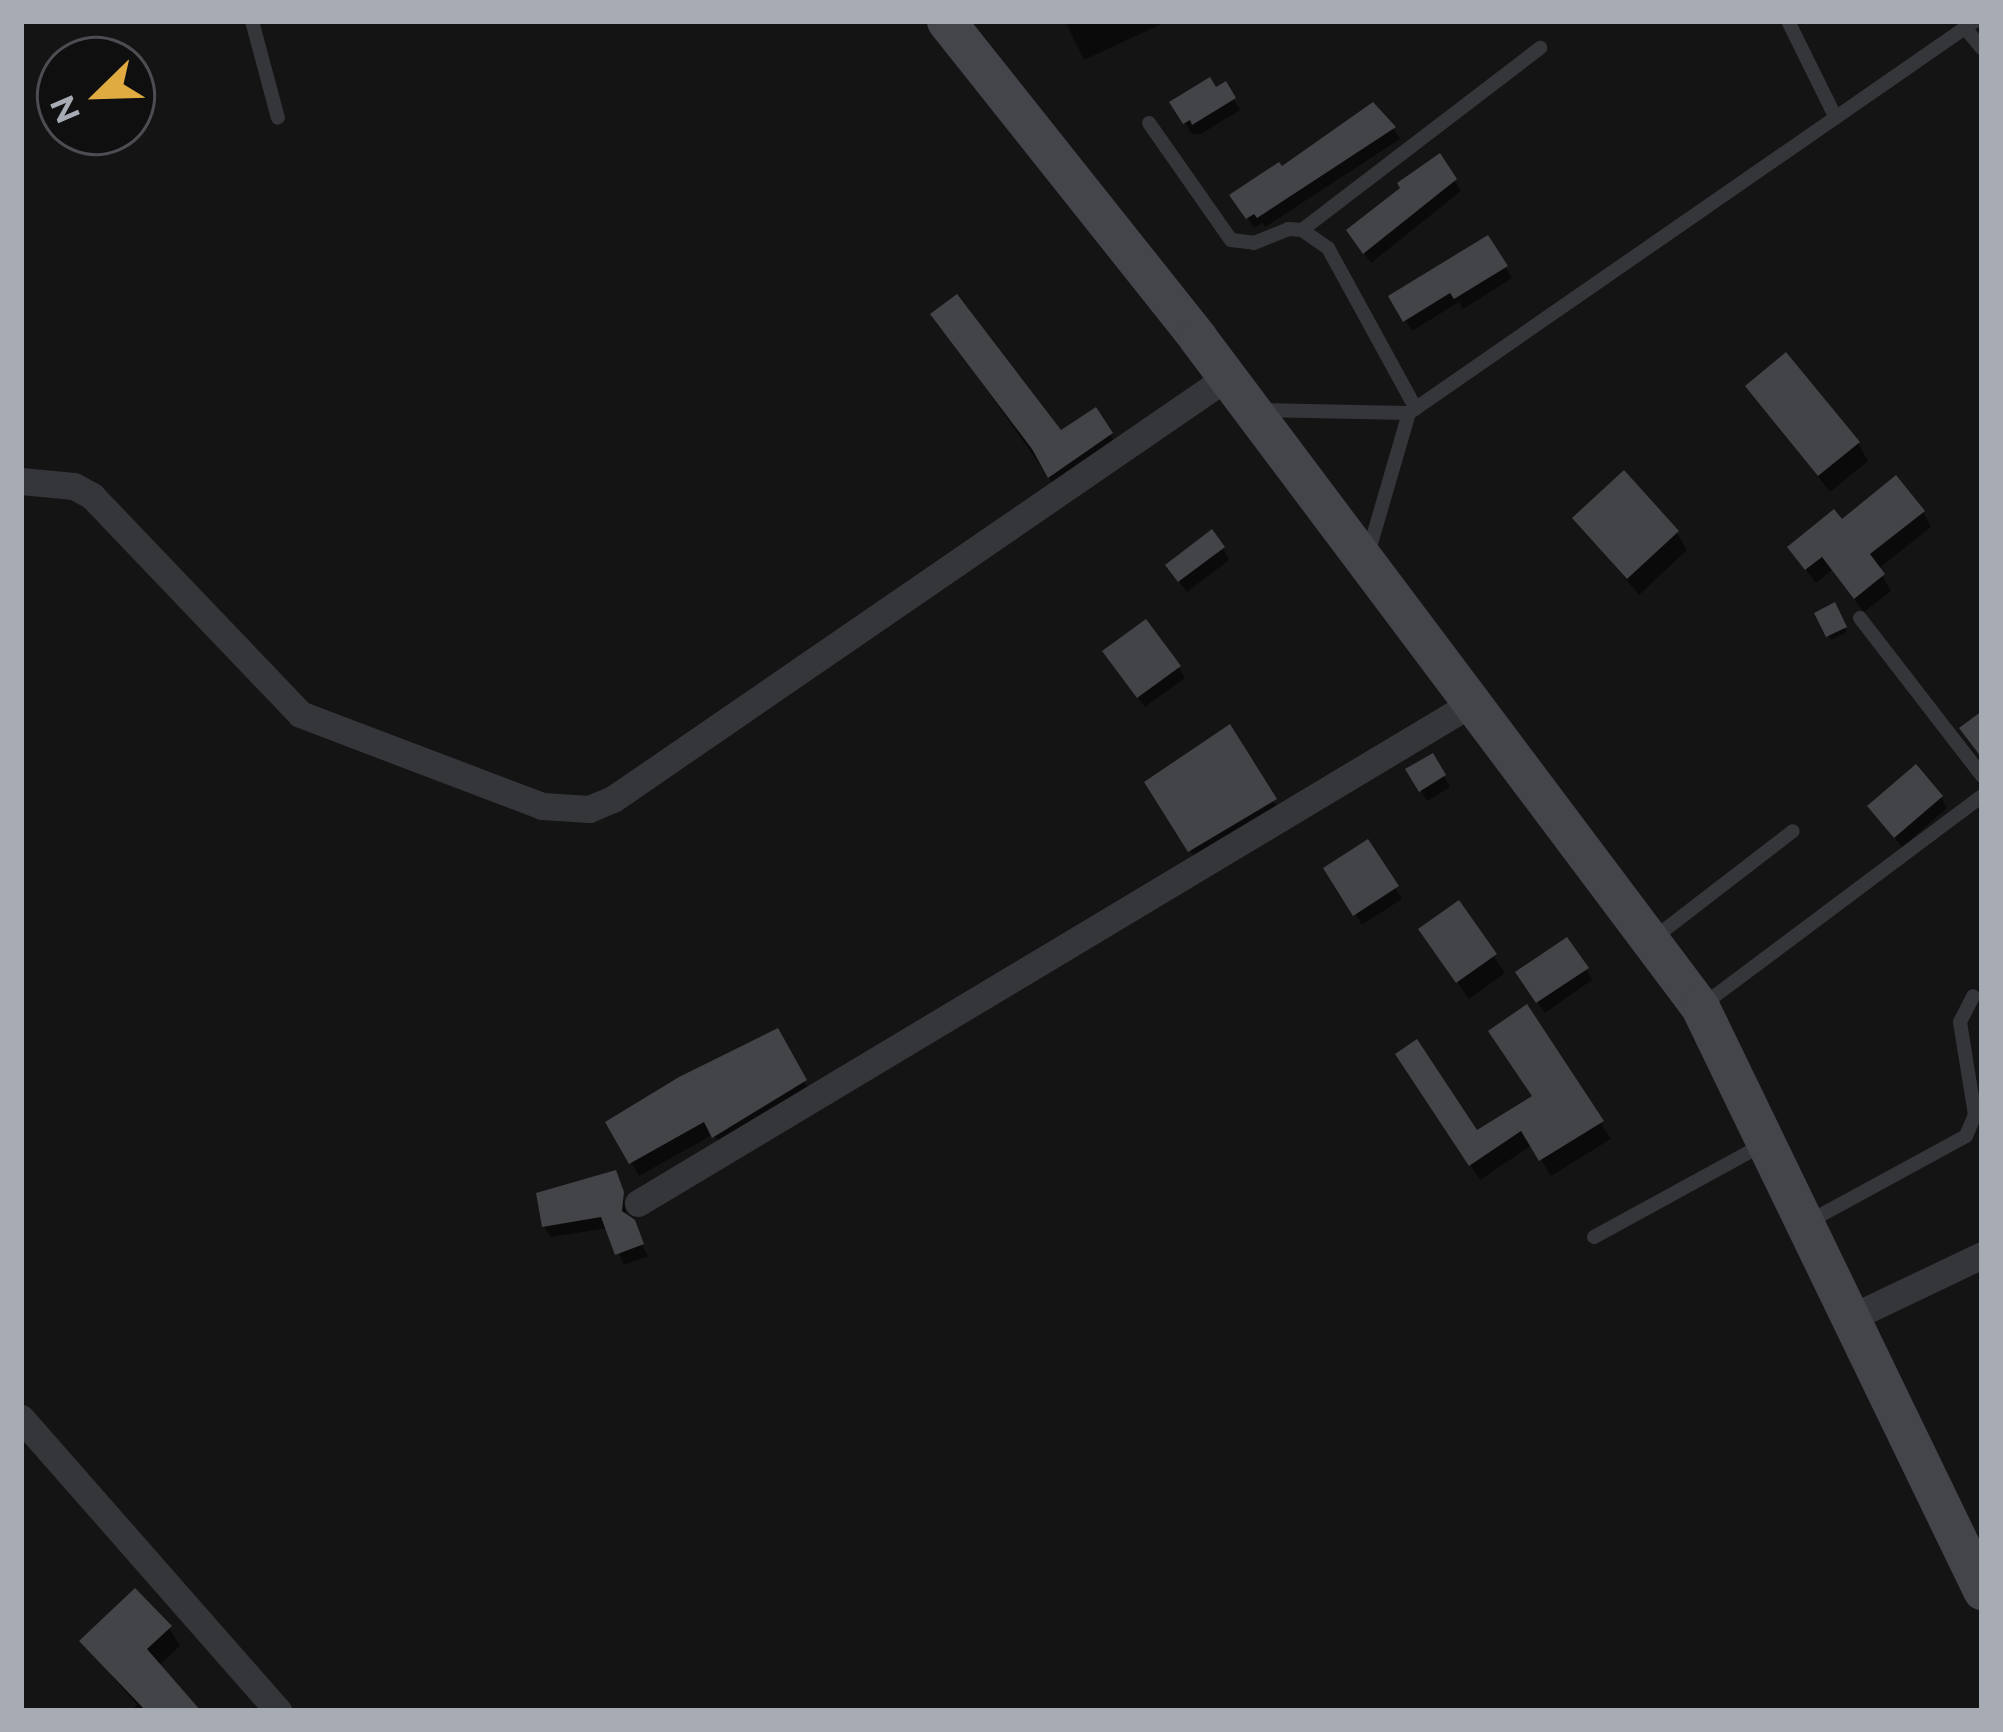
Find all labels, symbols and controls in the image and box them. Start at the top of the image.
north arrow [36,36,156,156]
text: N [42,90,88,128]

